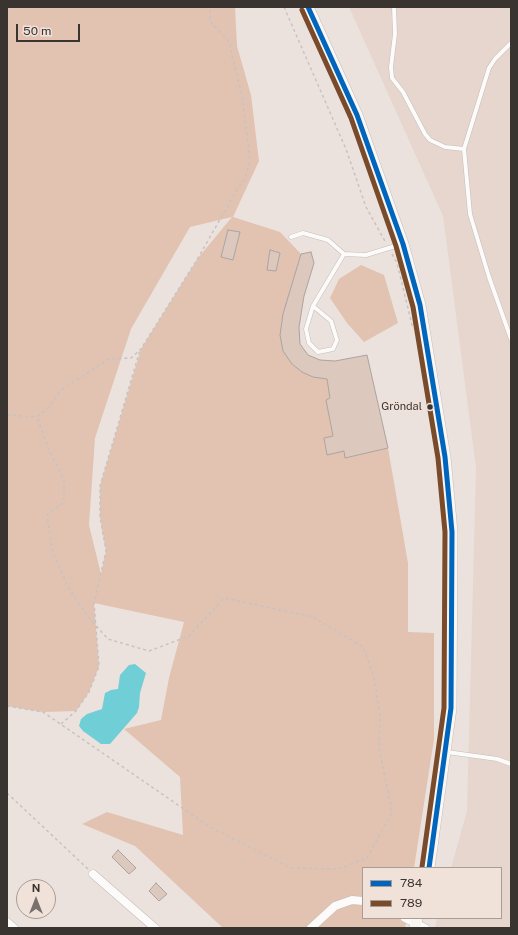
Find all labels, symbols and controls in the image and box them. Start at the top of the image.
scale bar [18,16,82,42]
text: 50 m [23,24,51,38]
place label: Gröndal [381,400,422,414]
marker: Gröndal [425,402,435,412]
legend [362,867,502,919]
text: 784 [400,876,422,890]
north arrow [16,879,56,919]
text: N [32,882,40,894]
text: 789 [400,896,422,910]

